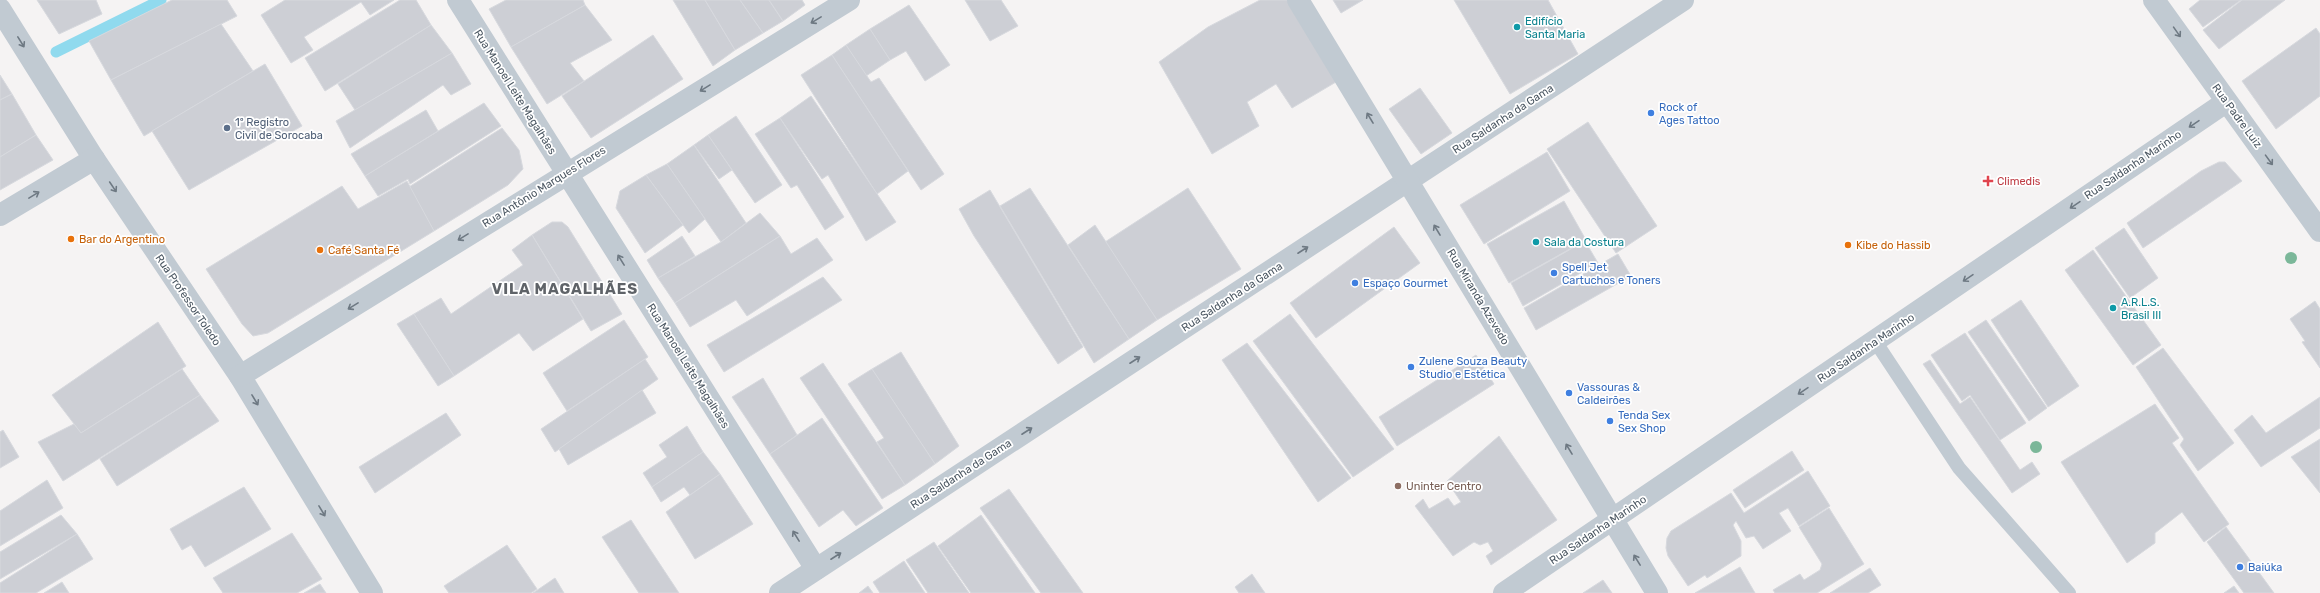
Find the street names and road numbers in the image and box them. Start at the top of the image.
street label: Rua Manoel Leite Magalhães [471,27,559,157]
street label: Rua Padre Luiz [2209,81,2265,151]
street label: Rua Saldanha da Gama [1450,82,1556,156]
street label: Rua Saldanha Marinho [2082,128,2184,202]
street label: Rua Antônio Marques Flores [480,143,608,230]
street label: Rua Miranda Azevedo [1444,247,1512,347]
street label: Rua Professor Toledo [153,252,223,348]
street label: Rua Saldanha da Gama [1179,260,1285,334]
street label: Rua Manoel Leite Magalhães [644,301,732,431]
street label: Rua Saldanha Marinho [1815,311,1917,385]
street label: Rua Saldanha da Gama [908,437,1014,511]
street label: Rua Saldanha Marinho [1547,493,1649,567]

